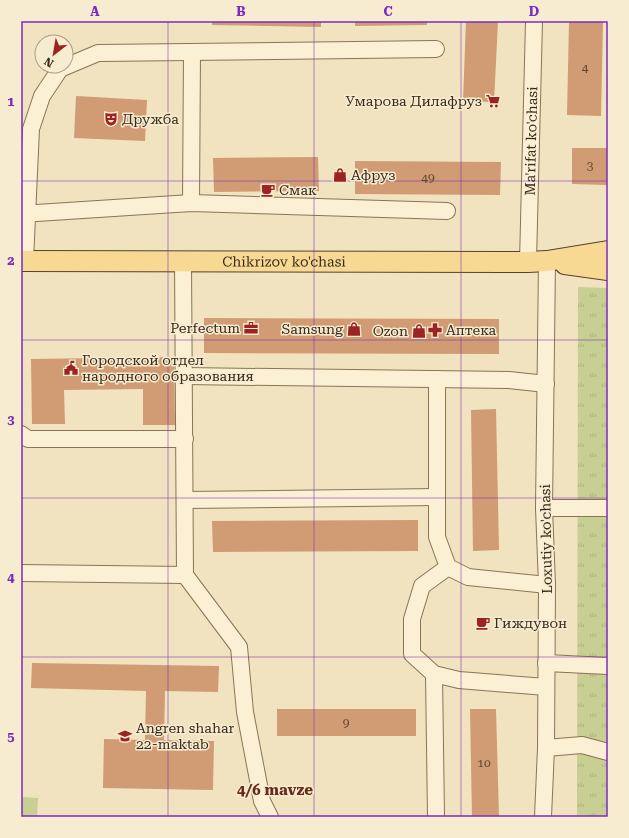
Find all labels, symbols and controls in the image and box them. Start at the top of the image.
text: A [90,4,100,19]
text: B [236,4,246,19]
text: C [383,4,393,19]
text: D [529,4,539,19]
north arrow [34,34,74,74]
text: N [42,54,56,70]
house number: 4 [582,61,589,75]
street label: Ma'rifat ko'chasi [522,86,540,196]
place label: Умарова Дилафруз [346,93,482,109]
supermarket icon: Умарова Дилафруз [485,93,501,109]
text: 1 [7,94,15,109]
theatre icon: Дружба [103,111,119,127]
place label: Дружба [122,111,179,127]
house number: 3 [587,159,594,173]
shop icon: Афруз [332,167,348,183]
place label: Афруз [351,167,396,183]
house number: 49 [421,171,435,185]
cafe icon: Смак [260,182,276,198]
place label: Смак [279,182,317,198]
text: 2 [7,253,15,268]
street label: Chikrizov ko'chasi [222,253,346,270]
place label: Perfectum [170,320,240,336]
office icon: Perfectum [243,320,259,336]
place label: Samsung [282,321,343,337]
shop icon: Samsung [346,321,362,337]
pharmacy icon: Аптека [427,322,443,338]
place label: Аптека [446,322,497,338]
place label: Ozon [373,323,408,339]
shop icon: Ozon [411,323,427,339]
place label: Городской отдел народного образования [82,352,254,384]
public building icon: Городской отдел народного образования [63,360,79,376]
text: 3 [7,412,15,427]
street label: Loxutiy ko'chasi [537,483,555,594]
text: 4 [7,570,15,585]
cafe icon: Гиждувон [475,615,491,631]
place label: Гиждувон [494,615,567,631]
house number: 9 [343,716,350,730]
place label: Angren shahar 22-maktab [136,720,235,752]
school or university icon: Angren shahar 22-maktab [117,728,133,744]
text: 5 [7,729,15,744]
house number: 10 [477,756,491,770]
district label: 4/6 mavze [237,781,313,799]

